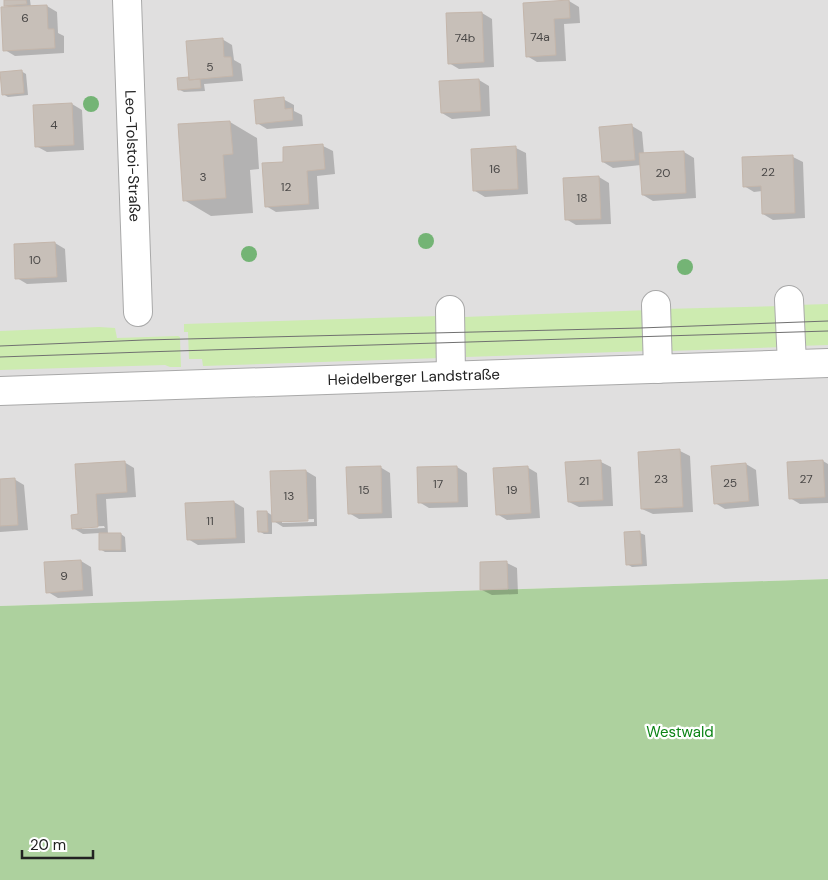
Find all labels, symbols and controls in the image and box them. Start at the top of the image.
house number: 6 [21,10,29,26]
house number: 74a [530,29,550,45]
house number: 74b [455,30,475,46]
house number: 5 [206,59,214,75]
street label: Leo-Tolstoi-Straße [120,90,145,222]
house number: 4 [50,117,58,133]
house number: 16 [489,161,501,177]
house number: 22 [761,164,775,180]
house number: 20 [655,165,671,181]
house number: 3 [199,169,207,185]
house number: 12 [281,179,291,195]
house number: 18 [576,190,588,206]
house number: 10 [29,252,41,268]
street label: Heidelberger Landstraße [327,364,500,390]
house number: 23 [654,471,668,487]
house number: 27 [799,471,813,487]
house number: 21 [579,473,589,489]
house number: 25 [723,475,737,491]
house number: 17 [433,476,443,492]
house number: 15 [358,482,370,498]
house number: 19 [506,482,518,498]
house number: 13 [284,488,294,504]
house number: 11 [206,513,214,529]
house number: 9 [60,568,68,584]
park label: Westwald [646,722,714,742]
scale bar [22,828,94,860]
text: 20 m [30,835,66,855]

